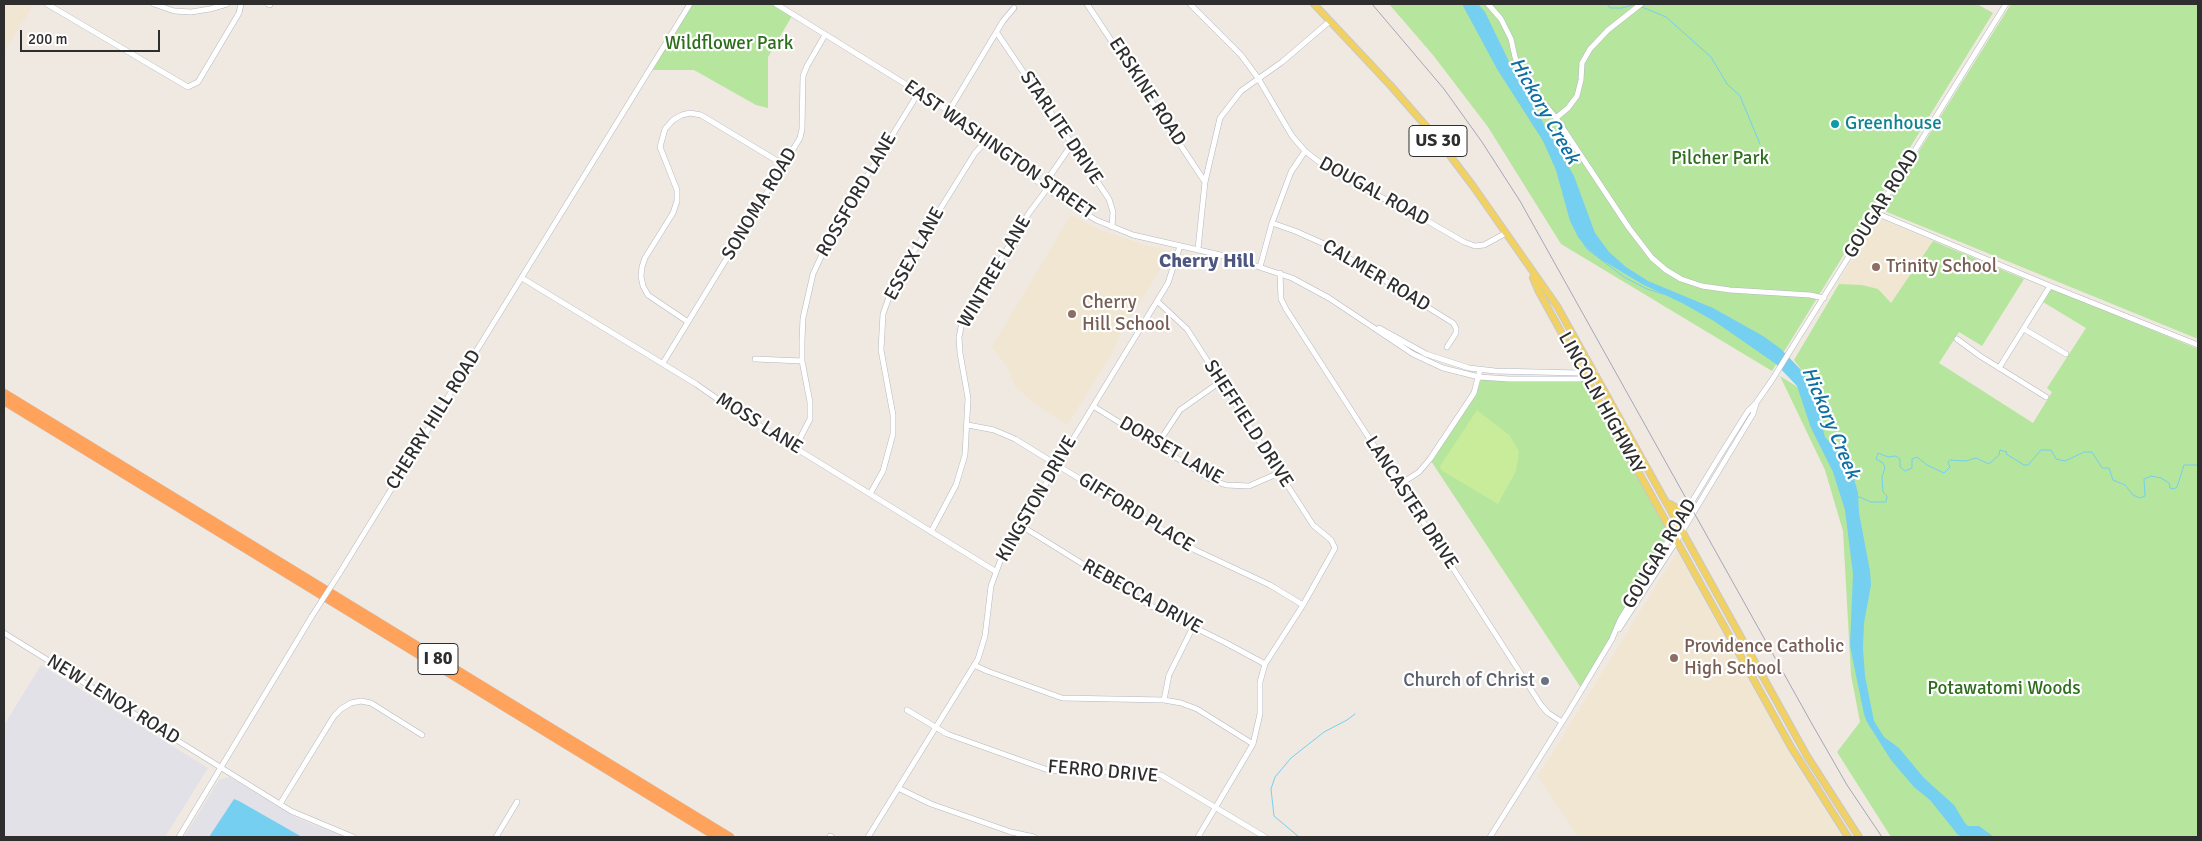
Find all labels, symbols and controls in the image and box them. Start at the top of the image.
scale bar [22,20,162,52]
text: 200 m [28,30,68,48]
park label: Wildflower Park [665,33,793,55]
street label: ERSKINE ROAD [1103,33,1191,151]
water label: Hickory Creek [1504,53,1584,169]
street label: STARLITE DRIVE [1015,67,1107,189]
street label: EAST WASHINGTON STREET [899,75,1099,225]
place label: Greenhouse [1845,113,1942,135]
marker: Greenhouse [1829,118,1841,130]
road number: US 30 [1409,125,1467,156]
street label: ROSSFORD LANE [812,129,902,261]
street label: SONOMA ROAD [718,144,802,264]
street label: GOUGAR ROAD [1839,145,1925,263]
park label: Pilcher Park [1671,148,1769,170]
street label: DOUGAL ROAD [1315,152,1433,232]
street label: ESSEX LANE [880,203,950,305]
street label: WINTREE LANE [954,212,1036,332]
street label: CALMER ROAD [1318,235,1434,317]
district label: Cherry Hill [1159,250,1255,274]
place label: Trinity School [1886,256,1997,278]
marker: Trinity School [1870,261,1882,273]
place label: Cherry Hill School [1082,292,1170,336]
marker: Cherry Hill School [1066,308,1078,320]
street label: LINCOLN HIGHWAY [1553,328,1649,478]
street label: CHERRY HILL ROAD [382,346,486,494]
street label: SHEFFIELD DRIVE [1198,356,1298,492]
water label: Hickory Creek [1796,363,1864,483]
street label: MOSS LANE [711,388,807,460]
street label: DORSET LANE [1115,412,1227,490]
street label: KINGSTON DRIVE [992,432,1082,566]
street label: LANCASTER DRIVE [1359,432,1463,574]
street label: GIFFORD PLACE [1074,468,1198,558]
street label: GOUGAR ROAD [1618,495,1702,613]
street label: REBECCA DRIVE [1078,555,1206,639]
place label: Providence Catholic High School [1684,636,1844,680]
road number: I 80 [418,644,458,674]
street label: NEW LENOX ROAD [42,650,184,750]
marker: Providence Catholic High School [1668,652,1680,664]
place label: Church of Christ [1403,670,1535,692]
marker: Church of Christ [1539,675,1551,687]
park label: Potawatomi Woods [1927,678,2081,700]
street label: FERRO DRIVE [1047,756,1159,788]

